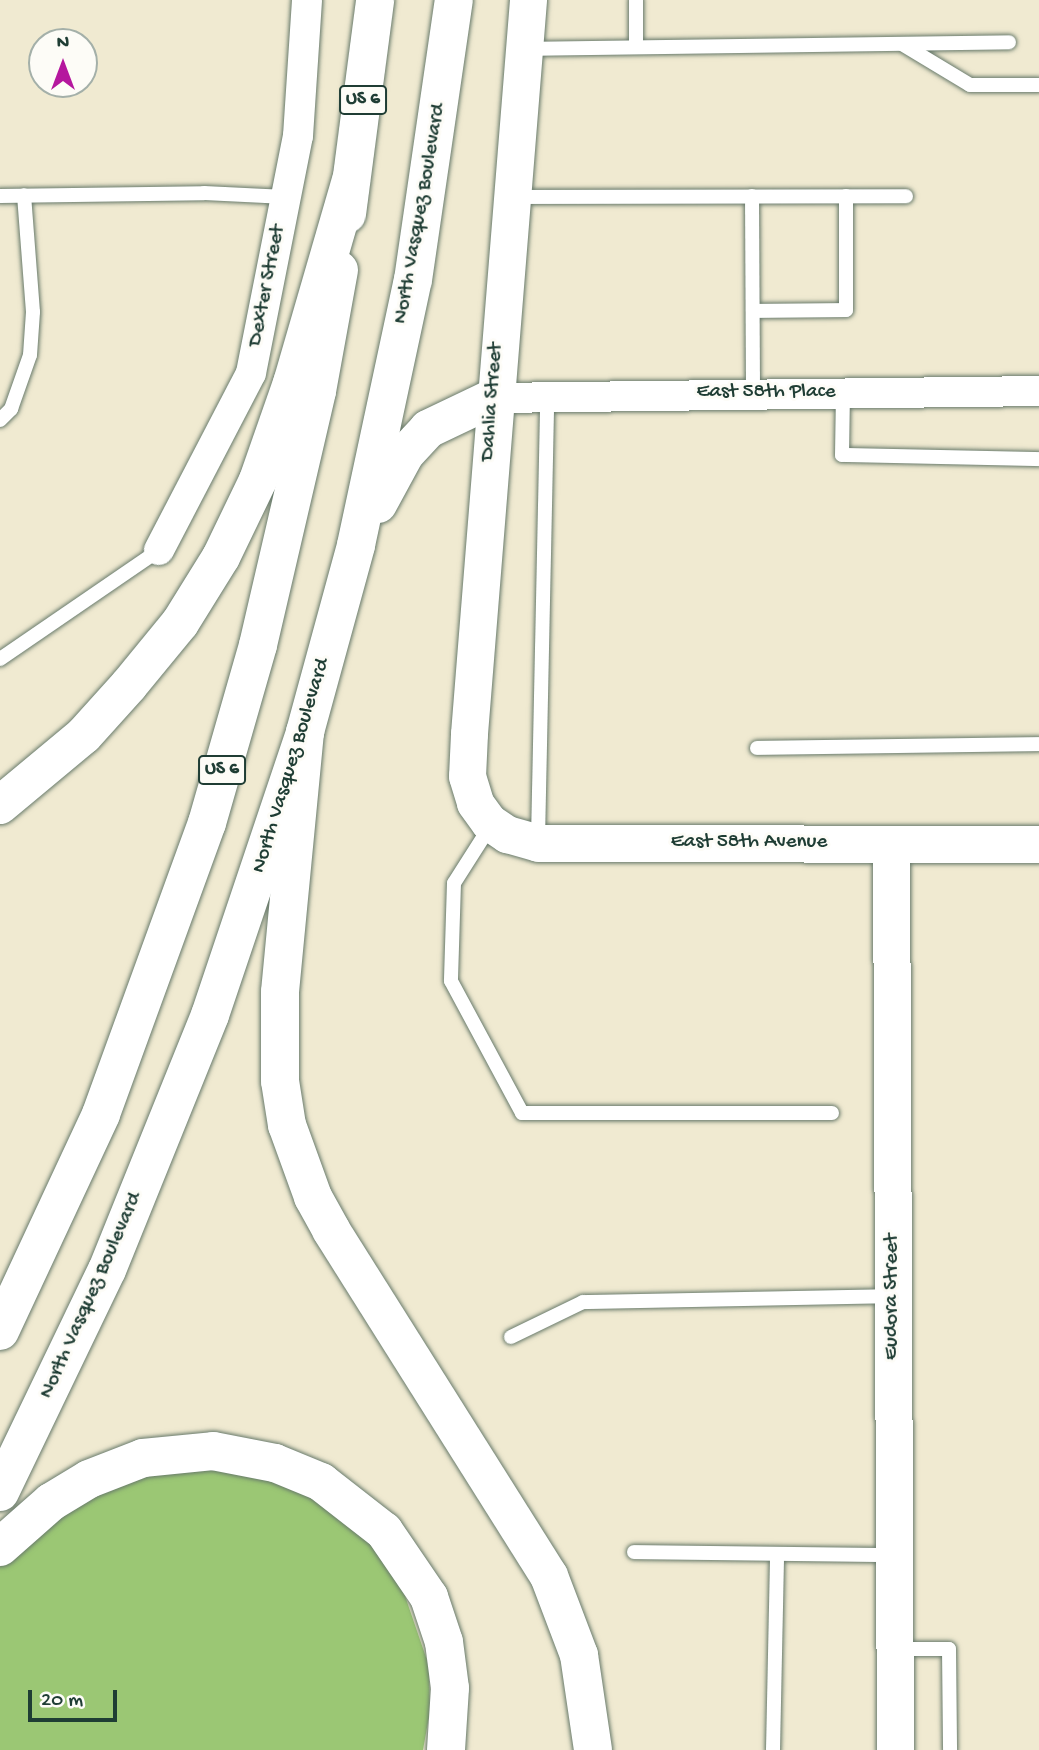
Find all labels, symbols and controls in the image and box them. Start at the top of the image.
north arrow [28,28,98,98]
text: N [57,32,69,55]
road number: US 6 [338,85,388,116]
street label: North Vasquez Boulevard [389,102,453,326]
street label: Dexter Street [244,223,292,349]
street label: Dahlia Street [476,342,510,462]
street label: East 58th Place [696,380,836,406]
street label: North Vasquez Boulevard [247,656,337,876]
road number: US 6 [198,754,246,786]
street label: East 58th Avenue [671,830,827,856]
street label: North Vasquez Boulevard [35,1189,149,1403]
street label: Eudora Street [880,1234,906,1360]
scale bar [32,1676,121,1720]
text: 20 m [41,1689,83,1714]

